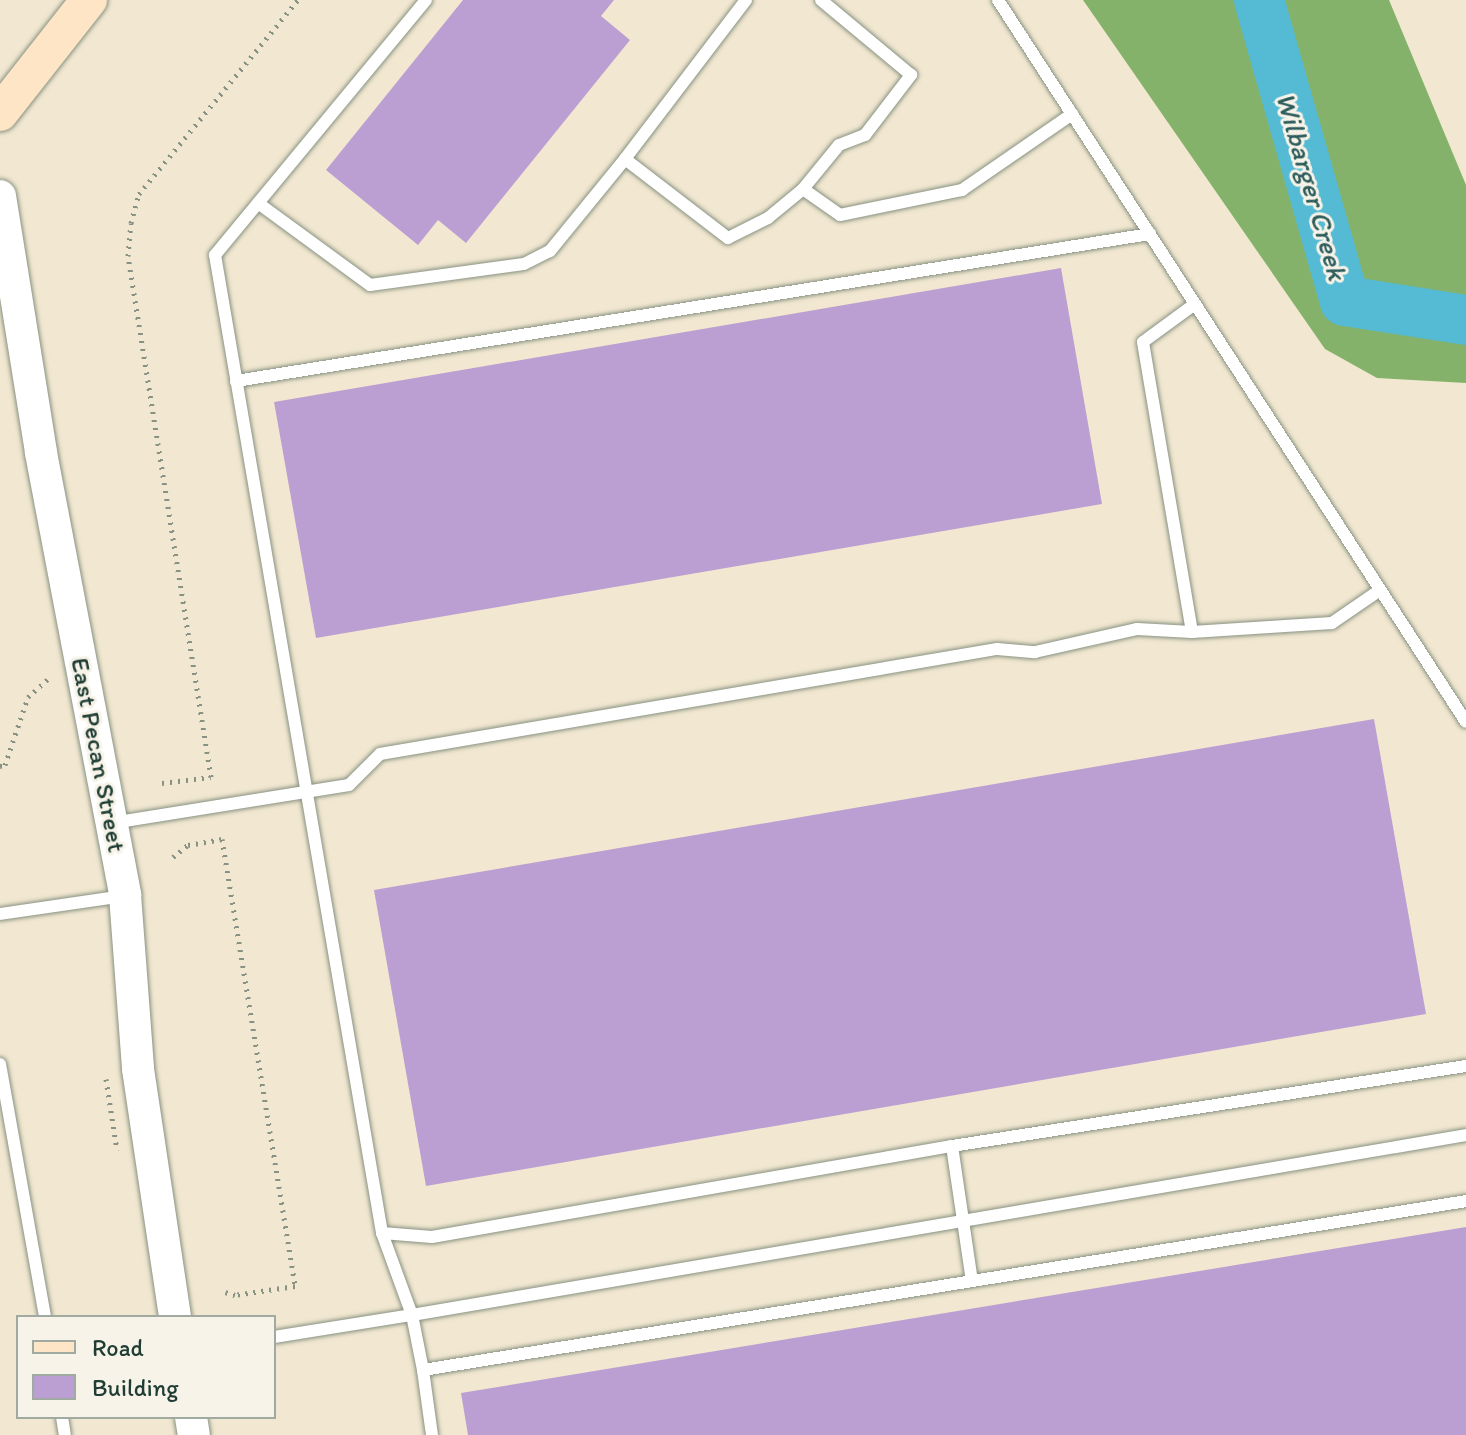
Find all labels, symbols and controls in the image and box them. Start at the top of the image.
water label: Wilbarger Creek [1269,89,1355,283]
street label: East Pecan Street [64,656,132,854]
legend [16,1315,276,1419]
text: Road [92,1333,144,1362]
text: Building [92,1373,179,1402]

